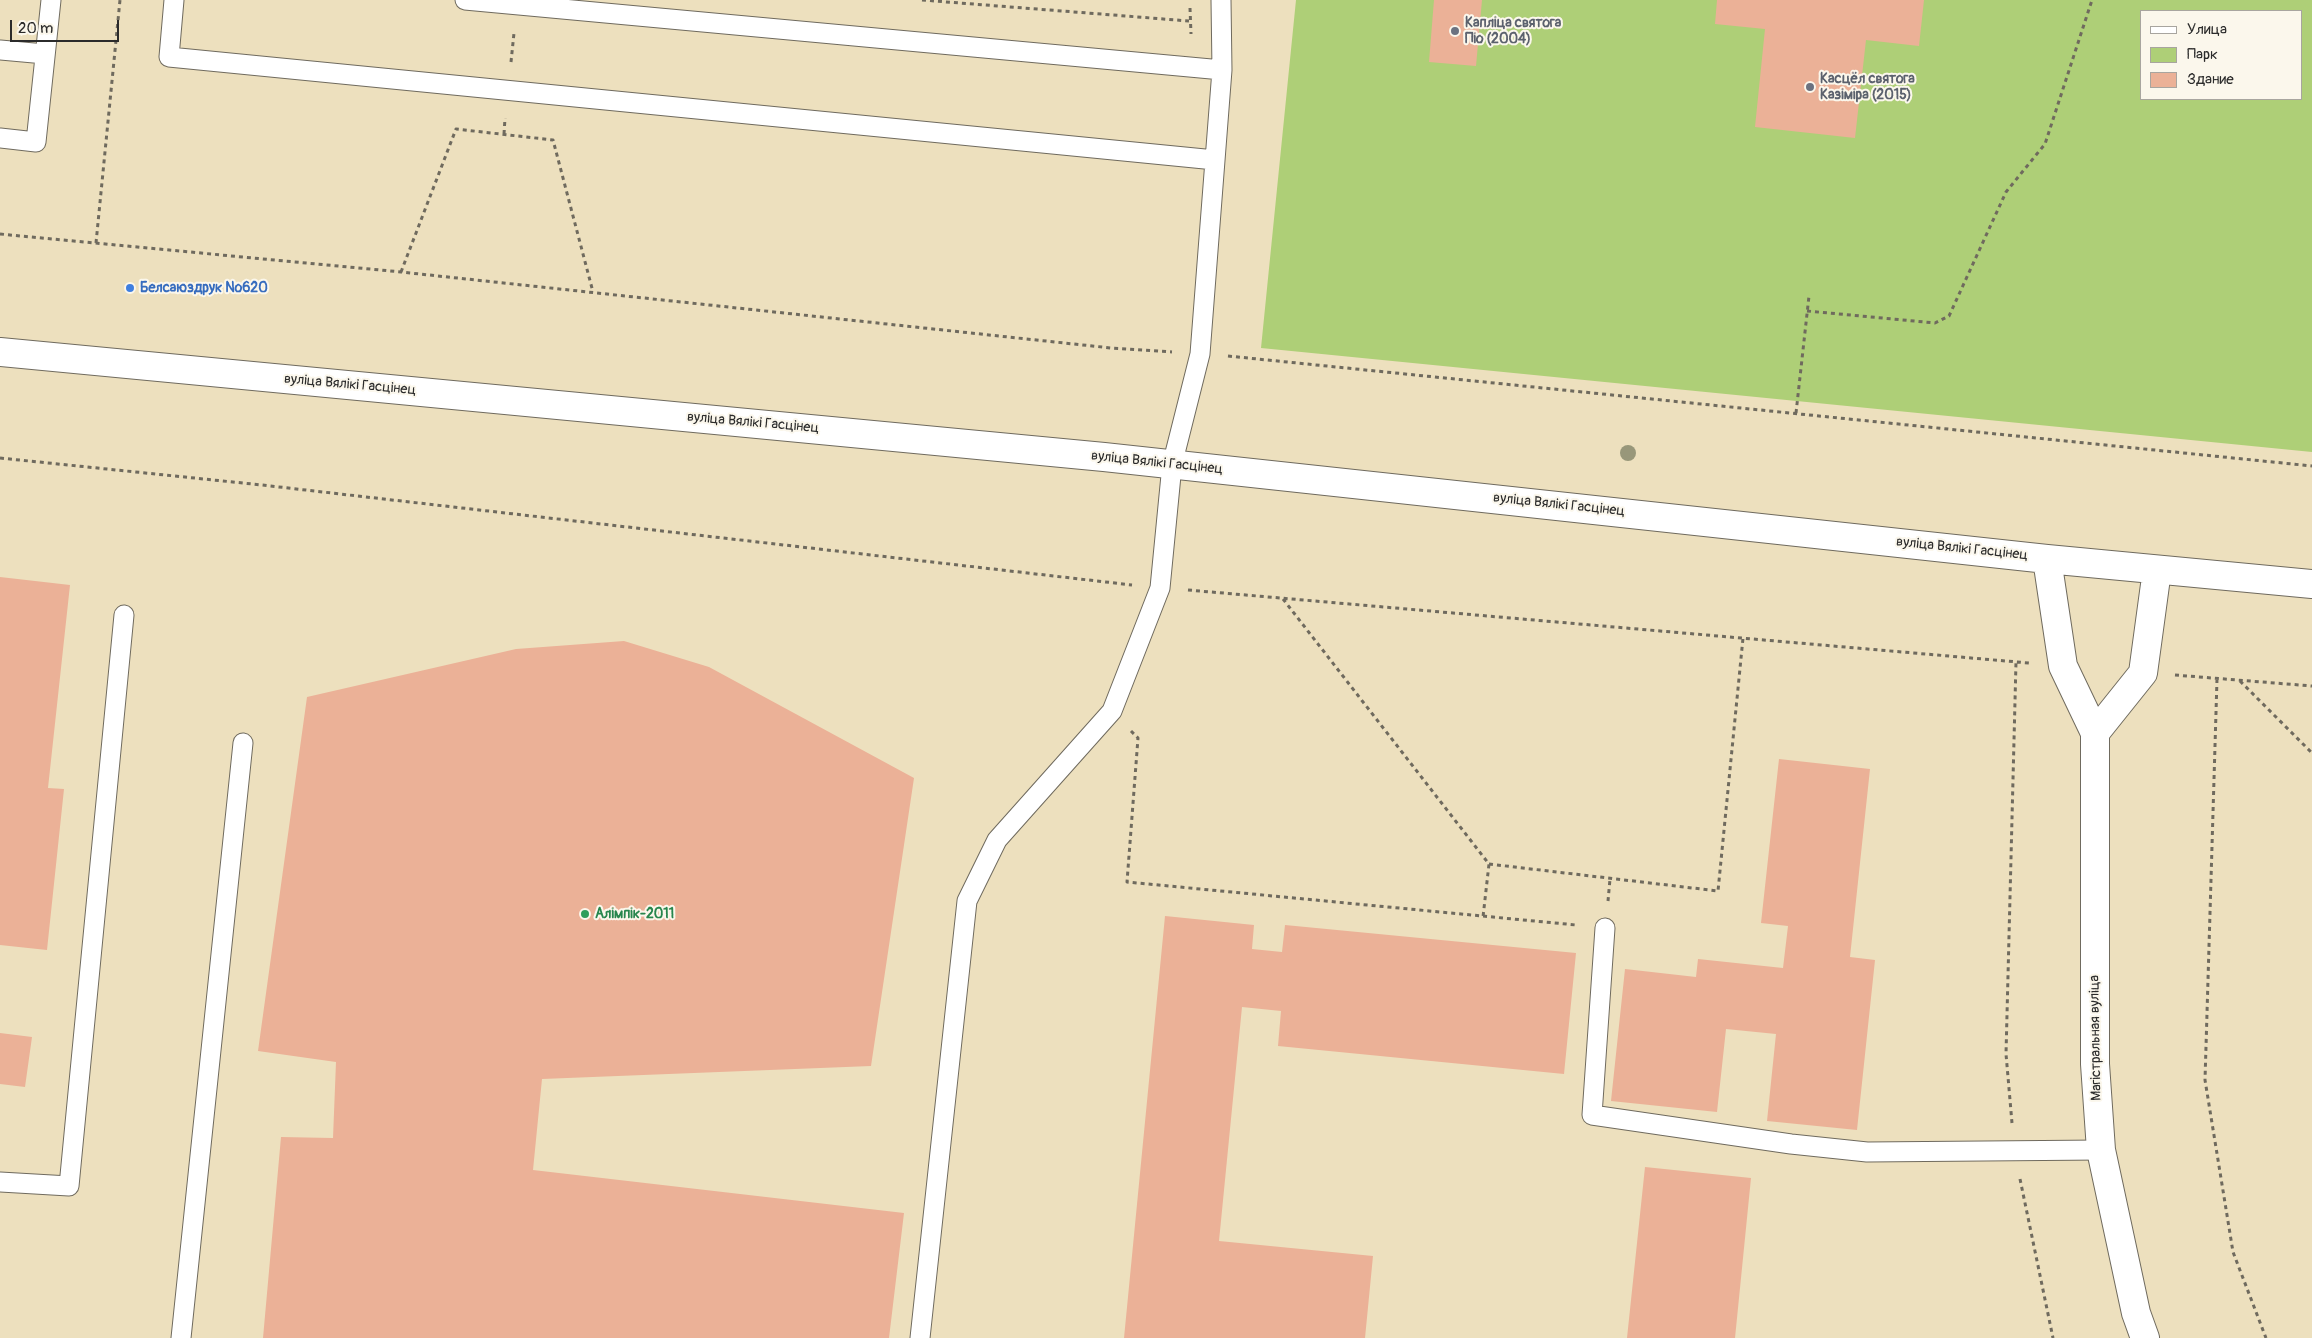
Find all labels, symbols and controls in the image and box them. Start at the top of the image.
scale bar [12,10,121,42]
legend [2140,10,2302,100]
place label: Капліца святога Піо (2004) [1465,15,1561,48]
text: 20 m [18,19,53,38]
text: Улица [2187,20,2227,39]
marker: Капліца святога Піо (2004) [1449,25,1461,37]
text: Парк [2187,45,2218,64]
text: Здание [2187,70,2234,89]
place label: Касцёл святога Казіміра (2015) [1820,71,1915,104]
marker: Касцёл святога Казіміра (2015) [1804,81,1816,93]
place label: Белсаюздрук №620 [140,280,268,296]
marker: Белсаюздрук №620 [124,282,136,294]
street label: вуліца Вялікі Гасцінец [283,371,417,399]
street label: вуліца Вялікі Гасцінец [686,409,820,437]
street label: вуліца Вялікі Гасцінец [1090,448,1224,478]
street label: вуліца Вялікі Гасцінец [1492,490,1626,520]
street label: вуліца Вялікі Гасцінец [1895,534,2029,564]
place label: Алімпік-2011 [595,906,674,922]
marker: Алімпік-2011 [579,908,591,920]
street label: Магістральная вуліца [2087,975,2105,1101]

